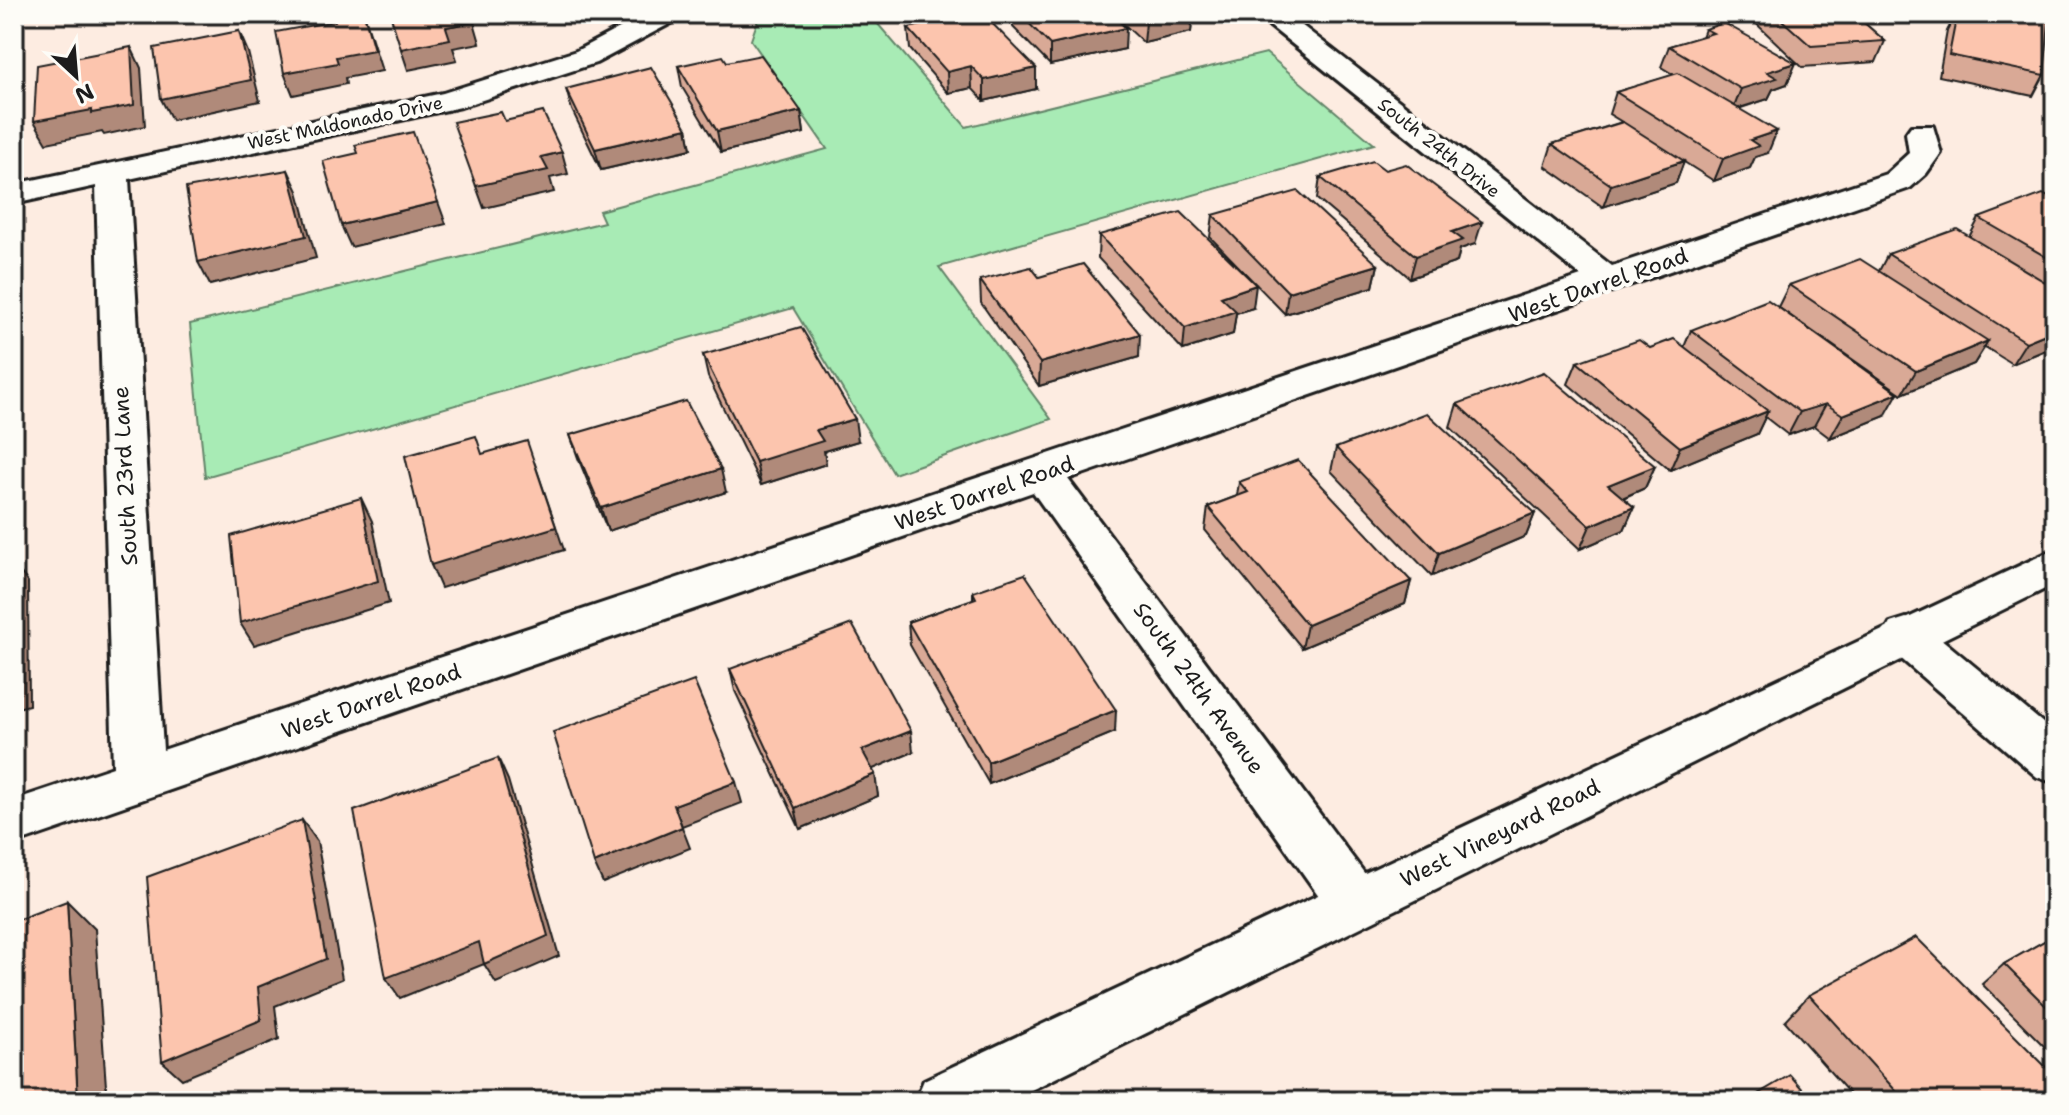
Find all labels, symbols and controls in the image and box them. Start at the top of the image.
north arrow [36,36,116,116]
text: N [70,77,99,110]
street label: West Maldonado Drive [245,91,445,155]
street label: South 24th Drive [1373,93,1505,203]
street label: West Darrel Road [1504,241,1692,329]
street label: South 23rd Lane [106,386,144,566]
street label: West Darrel Road [890,449,1078,537]
street label: South 24th Avenue [1127,596,1271,780]
street label: West Darrel Road [277,657,465,745]
street label: West Vineyard Road [1395,772,1605,894]

